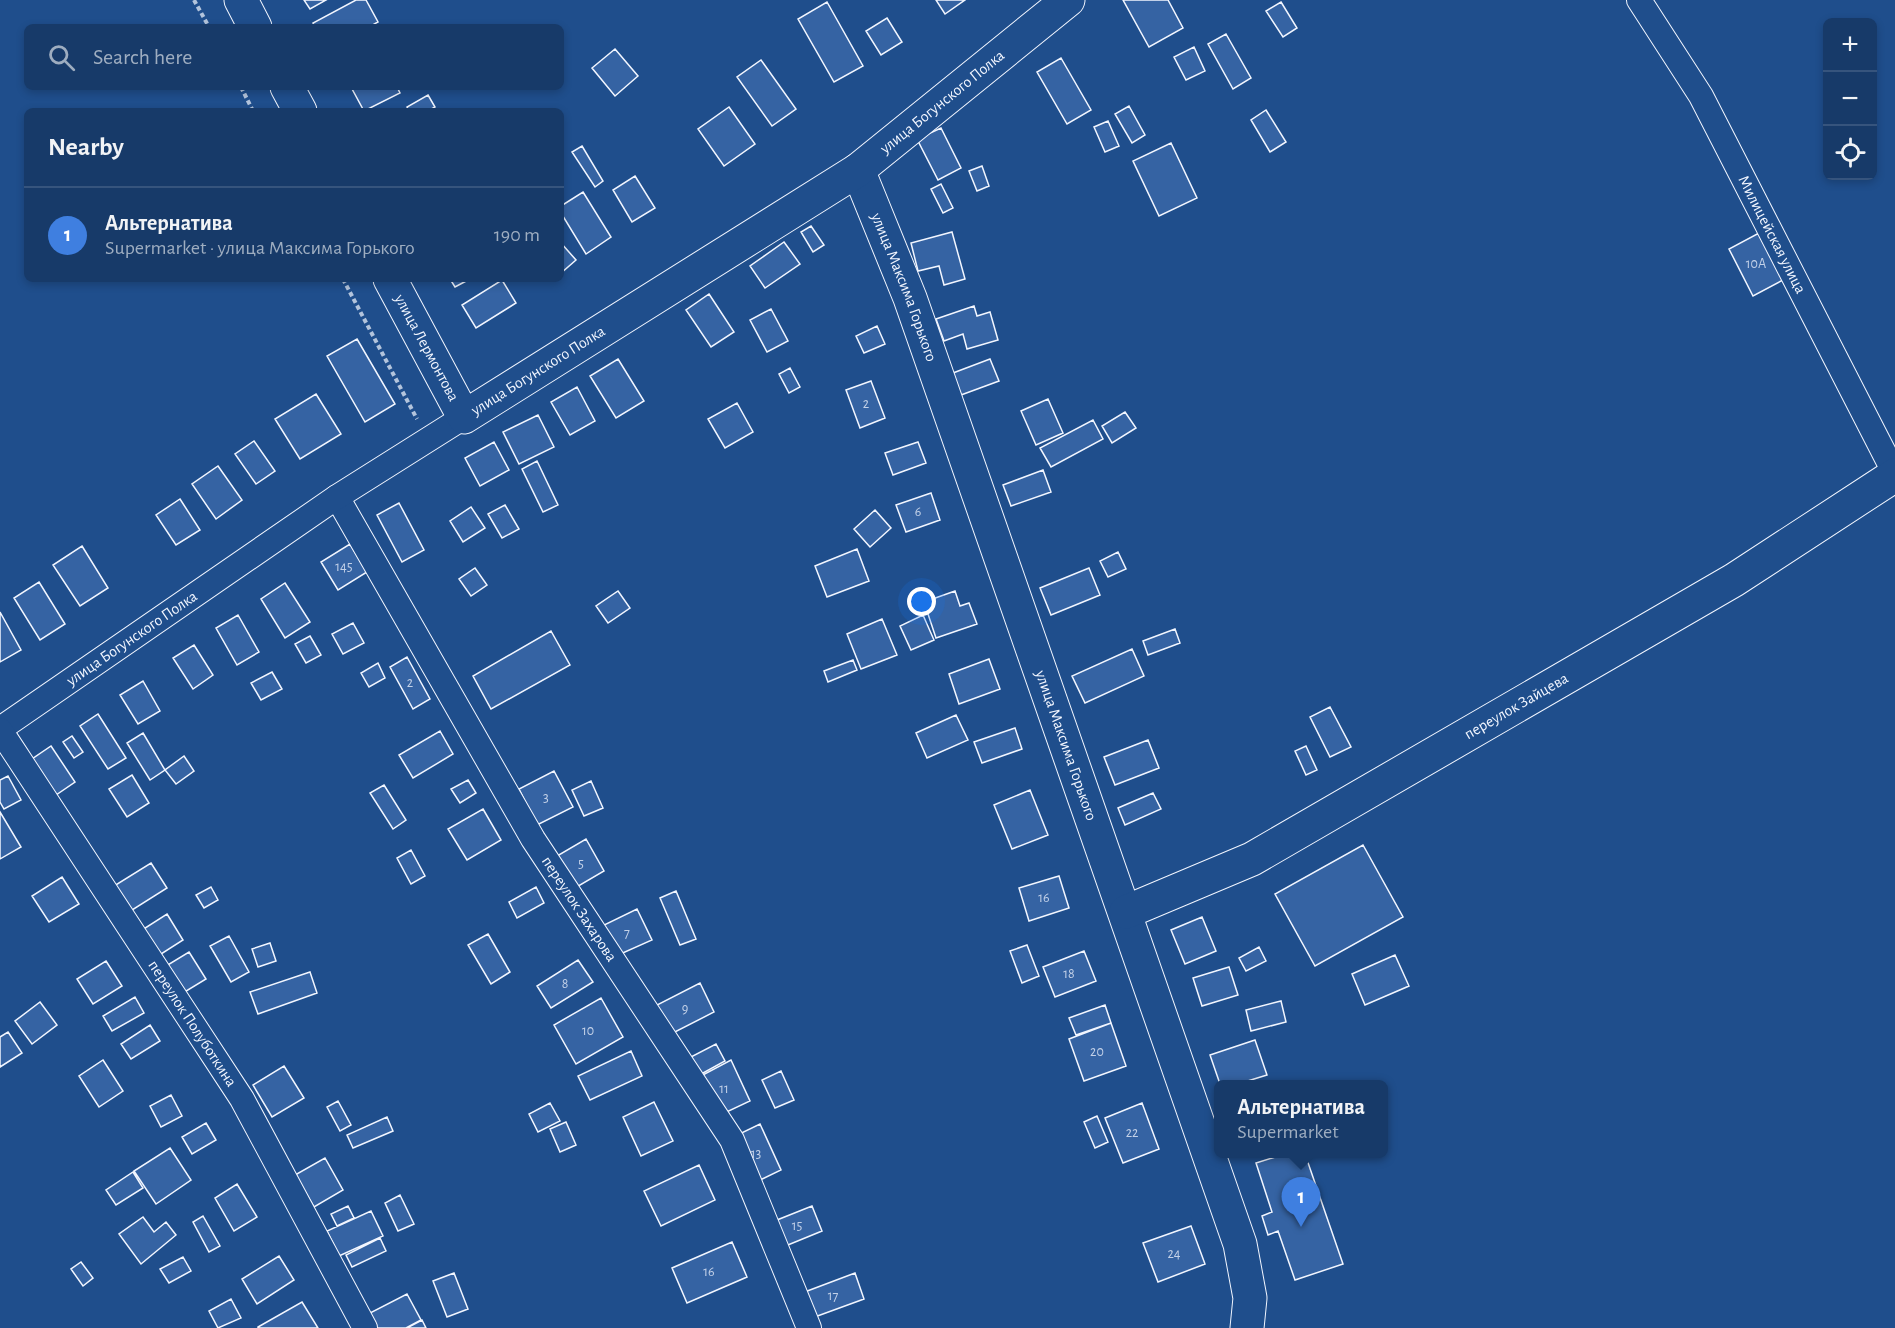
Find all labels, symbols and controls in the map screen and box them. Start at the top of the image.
map controls [1823,18,1877,180]
button: + [1823,18,1877,72]
search box [24,24,564,90]
icon: search [45,41,78,74]
text: Search here [93,46,192,68]
street label: улица Богунского Полка [876,47,1007,158]
button: − [1823,72,1877,126]
button: locate [1823,126,1877,180]
text: Nearby [48,134,124,160]
street label: Милицейская улица [1735,173,1809,296]
street label: улица Максима Горького [867,210,940,364]
text: Альтернатива [105,212,233,234]
text: 1 [64,225,71,245]
text: 190 m [494,225,540,245]
text: Supermarket · улица Максима Горького [105,238,415,258]
house number: 10А [1746,257,1766,271]
street label: улица Лермонтова [390,291,462,404]
street label: улица Богунского Полка [467,323,608,420]
house number: 2 [863,397,869,411]
house number: 6 [915,505,921,519]
house number: 145 [335,560,353,574]
your location [907,587,936,616]
street label: улица Богунского Полка [63,588,200,690]
street label: улица Максима Горького [1031,667,1100,823]
street label: переулок Зайцева [1462,670,1571,742]
house number: 2 [407,676,413,690]
house number: 3 [543,791,549,805]
street label: переулок Захарова [539,853,620,965]
house number: 5 [578,857,584,871]
house number: 16 [1038,891,1050,905]
house number: 7 [624,926,630,940]
street label: переулок Полуботкина [145,957,240,1090]
house number: 18 [1063,967,1075,981]
house number: 8 [562,977,568,991]
house number: 9 [682,1002,688,1016]
house number: 10 [582,1024,594,1038]
house number: 20 [1090,1045,1104,1059]
popup [1214,1080,1388,1158]
house number: 11 [719,1082,729,1096]
text: Альтернатива [1237,1096,1365,1118]
text: Supermarket [1237,1122,1339,1142]
house number: 22 [1126,1126,1138,1140]
house number: 13 [751,1147,762,1161]
pin: 1 [1282,1178,1320,1227]
house number: 15 [792,1219,802,1233]
house number: 24 [1167,1247,1181,1261]
house number: 16 [703,1265,715,1279]
house number: 17 [828,1289,838,1303]

